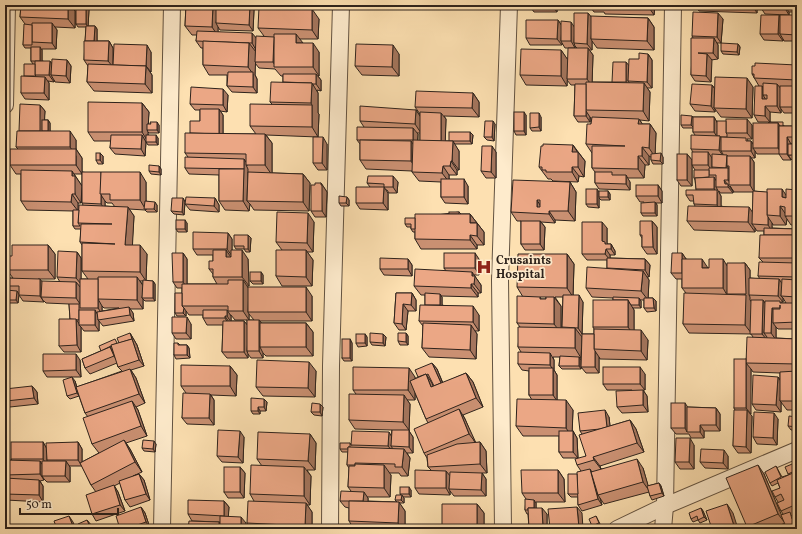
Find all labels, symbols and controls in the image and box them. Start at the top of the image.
place label: Crusaints Hospital [496,253,551,283]
hospital icon: Crusaints Hospital [475,258,493,276]
scale bar [20,490,118,516]
text: 50 m [26,497,52,513]

